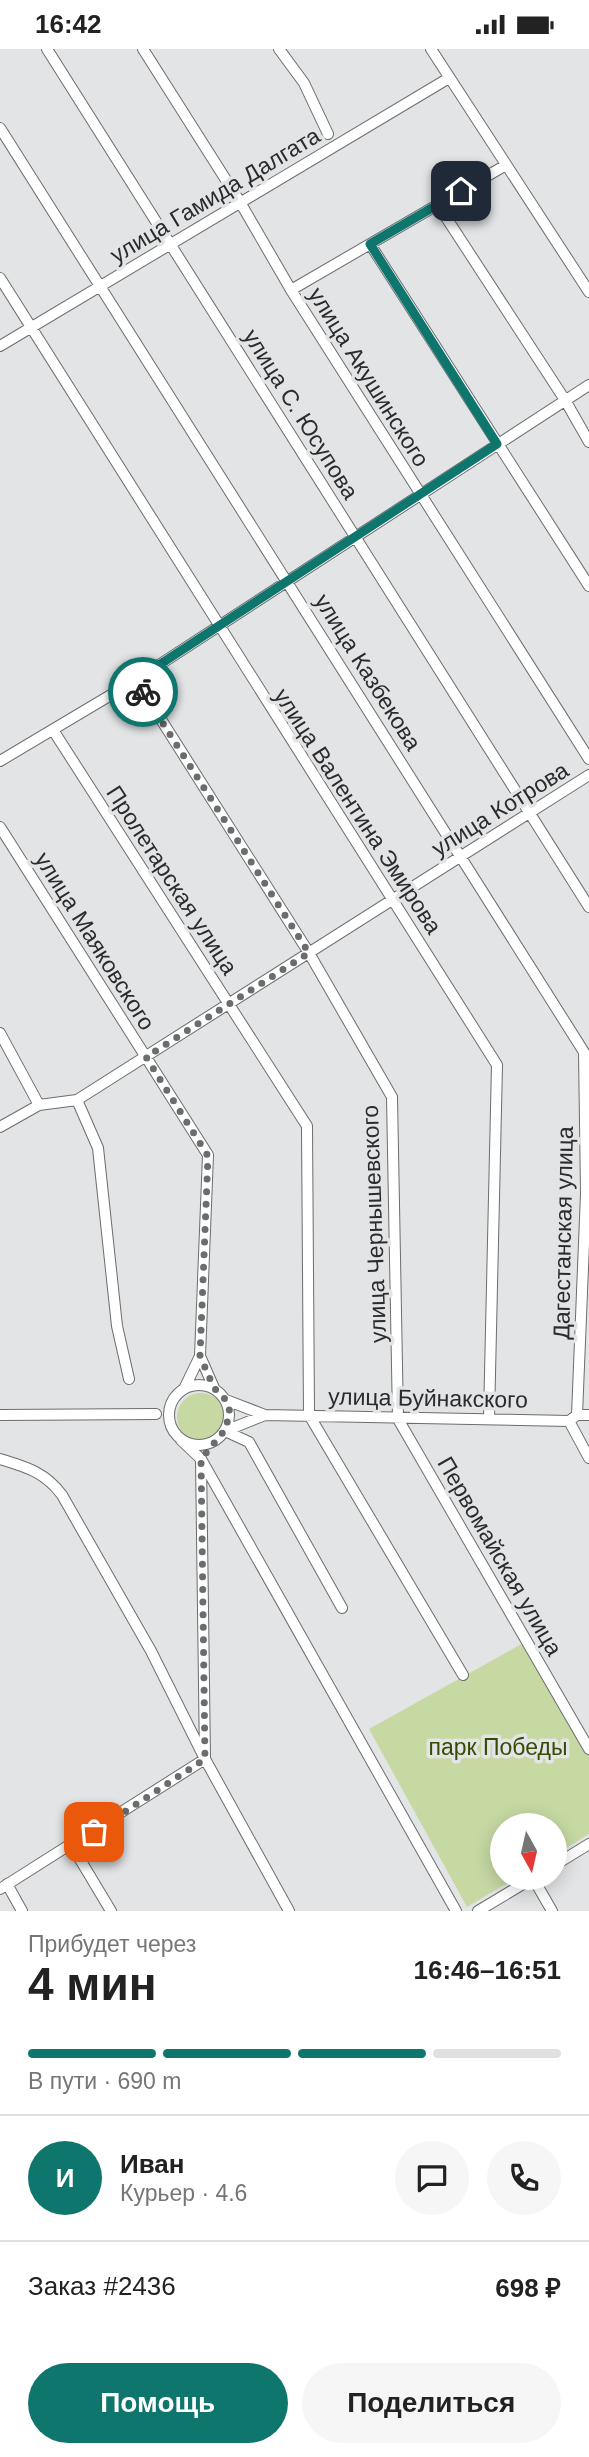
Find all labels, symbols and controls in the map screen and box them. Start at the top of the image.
text: 16:42 [35,9,102,39]
street label: улица Гамида Далгата [105,122,325,268]
pin [431,161,491,221]
icon: home [442,172,480,210]
street label: улица Акушинского [303,283,435,471]
street label: улица С. Юсупова [238,324,364,504]
street label: улица Казбекова [309,589,427,755]
courier [108,657,178,727]
icon: bike [124,673,162,711]
street label: улица Валентина Эмирова [269,683,447,939]
street label: улица Котрова [427,756,573,861]
street label: Пролетарская улица [101,781,243,979]
street label: улица Маяковского [30,847,160,1035]
street label: улица Чернышевского [357,1104,391,1344]
street label: Дагестанская улица [548,1126,578,1340]
street label: улица Буйнакского [328,1383,528,1413]
street label: Первомайская улица [432,1452,568,1660]
park label: парк Победы [429,1734,567,1760]
pin [64,1802,124,1862]
icon: bag [75,1813,113,1851]
north arrow [490,1813,567,1890]
map controls [490,1813,567,1890]
text: Прибудет через [28,1931,196,1957]
text: 16:46–16:51 [414,1955,561,1985]
text: 4 мин [28,1958,156,2010]
text: В пути · 690 m [28,2068,181,2094]
button: chat [395,2141,469,2215]
button: phone [487,2141,561,2215]
text: Иван [120,2149,185,2179]
text: И [56,2163,74,2193]
text: Курьер · 4.6 [120,2180,247,2206]
text: Заказ #2436 [28,2271,176,2301]
text: 698 ₽ [495,2273,561,2303]
button: Помощь [28,2363,288,2443]
button: Поделиться [302,2363,561,2443]

